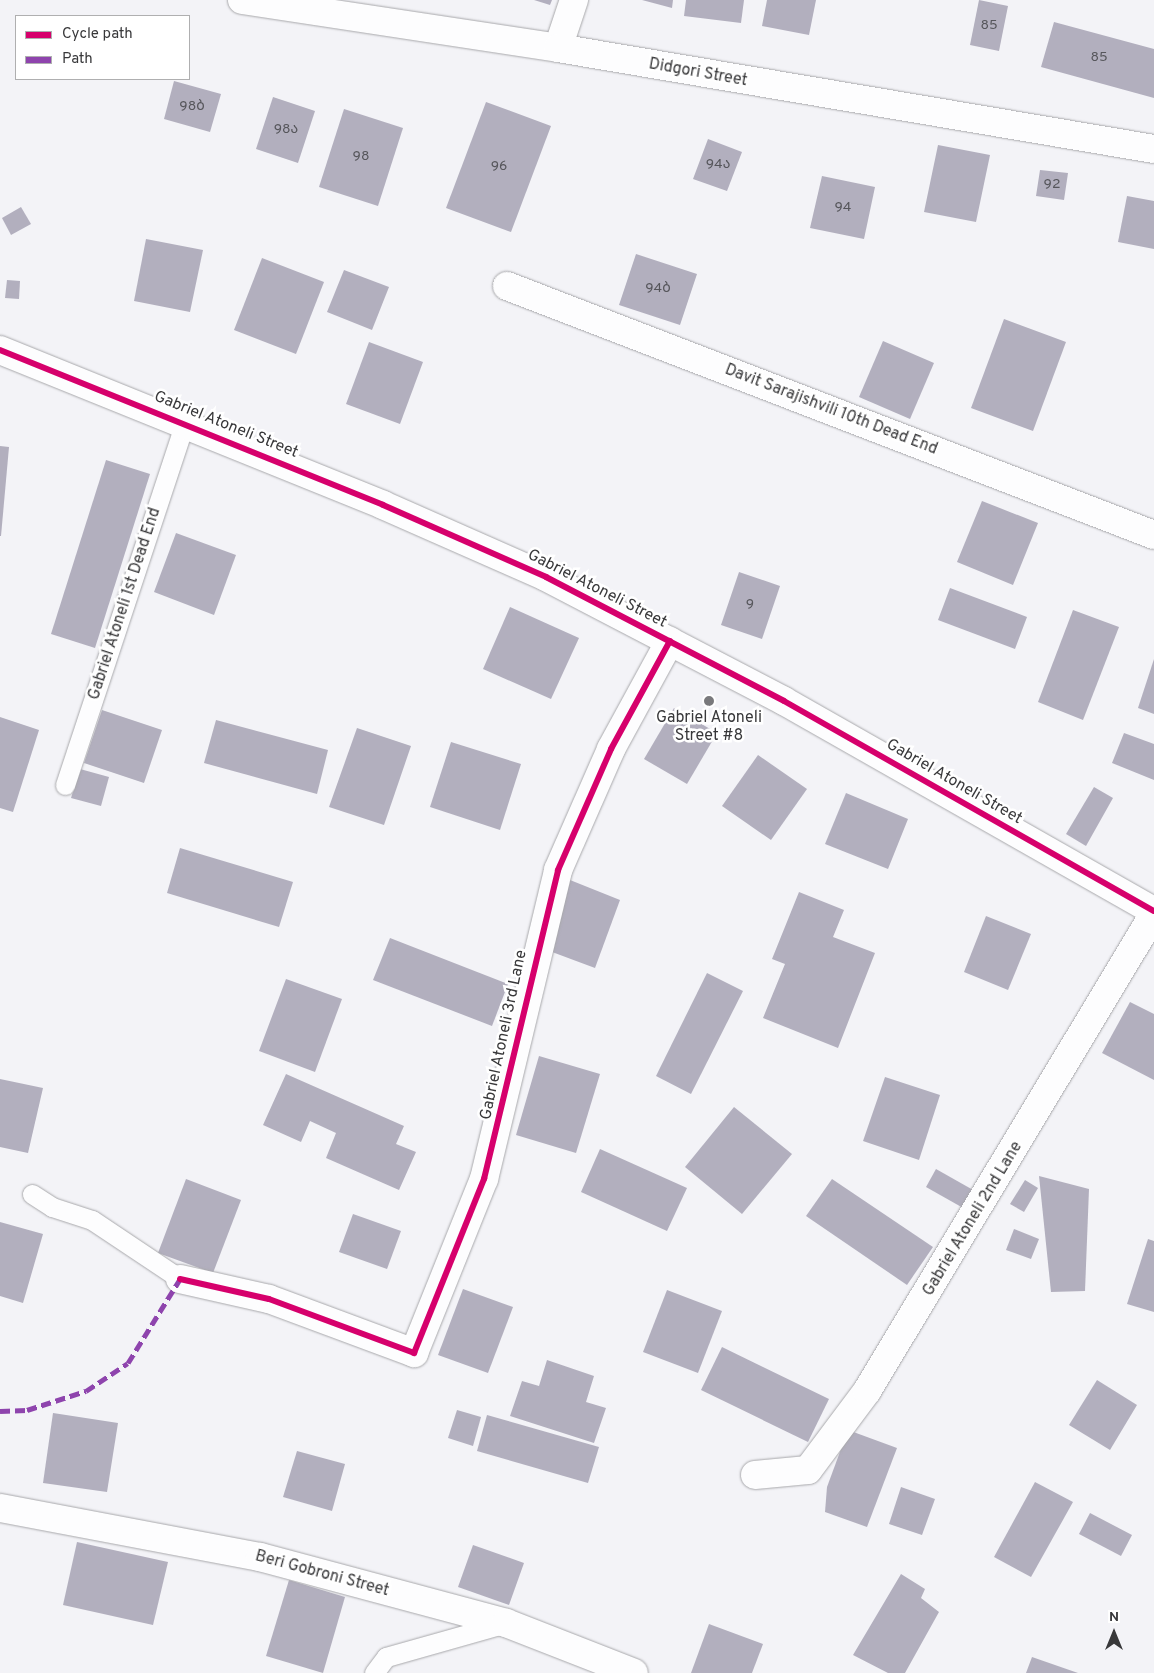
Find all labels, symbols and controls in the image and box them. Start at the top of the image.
legend [15,15,190,80]
house number: 85 [980,18,998,34]
text: Cycle path [62,25,133,44]
text: Path [62,50,93,69]
house number: 85 [1090,50,1108,66]
street label: Didgori Street [647,55,749,91]
house number: 98ბ [179,99,205,115]
house number: 98ა [274,122,298,138]
house number: 98 [353,149,369,165]
house number: 94ა [706,157,730,173]
house number: 96 [491,159,507,175]
house number: 92 [1044,177,1060,193]
house number: 94 [834,200,852,216]
house number: 94ბ [645,281,671,297]
street label: Davit Sarajishvili 10th Dead End [722,361,940,459]
street label: Gabriel Atoneli Street [151,387,301,463]
street label: Gabriel Atoneli 1st Dead End [85,505,165,703]
street label: Gabriel Atoneli Street [524,545,670,633]
house number: 9 [746,597,754,613]
marker: Gabriel Atoneli Street #8 [703,695,715,707]
place label: Gabriel Atoneli Street #8 [656,708,762,746]
street label: Gabriel Atoneli Street [882,735,1026,829]
street label: Gabriel Atoneli 3rd Lane [477,948,531,1122]
street label: Gabriel Atoneli 2nd Lane [919,1138,1027,1300]
street label: Beri Gobroni Street [253,1547,391,1601]
north arrow [1089,1608,1139,1658]
text: N [1109,1609,1119,1626]

